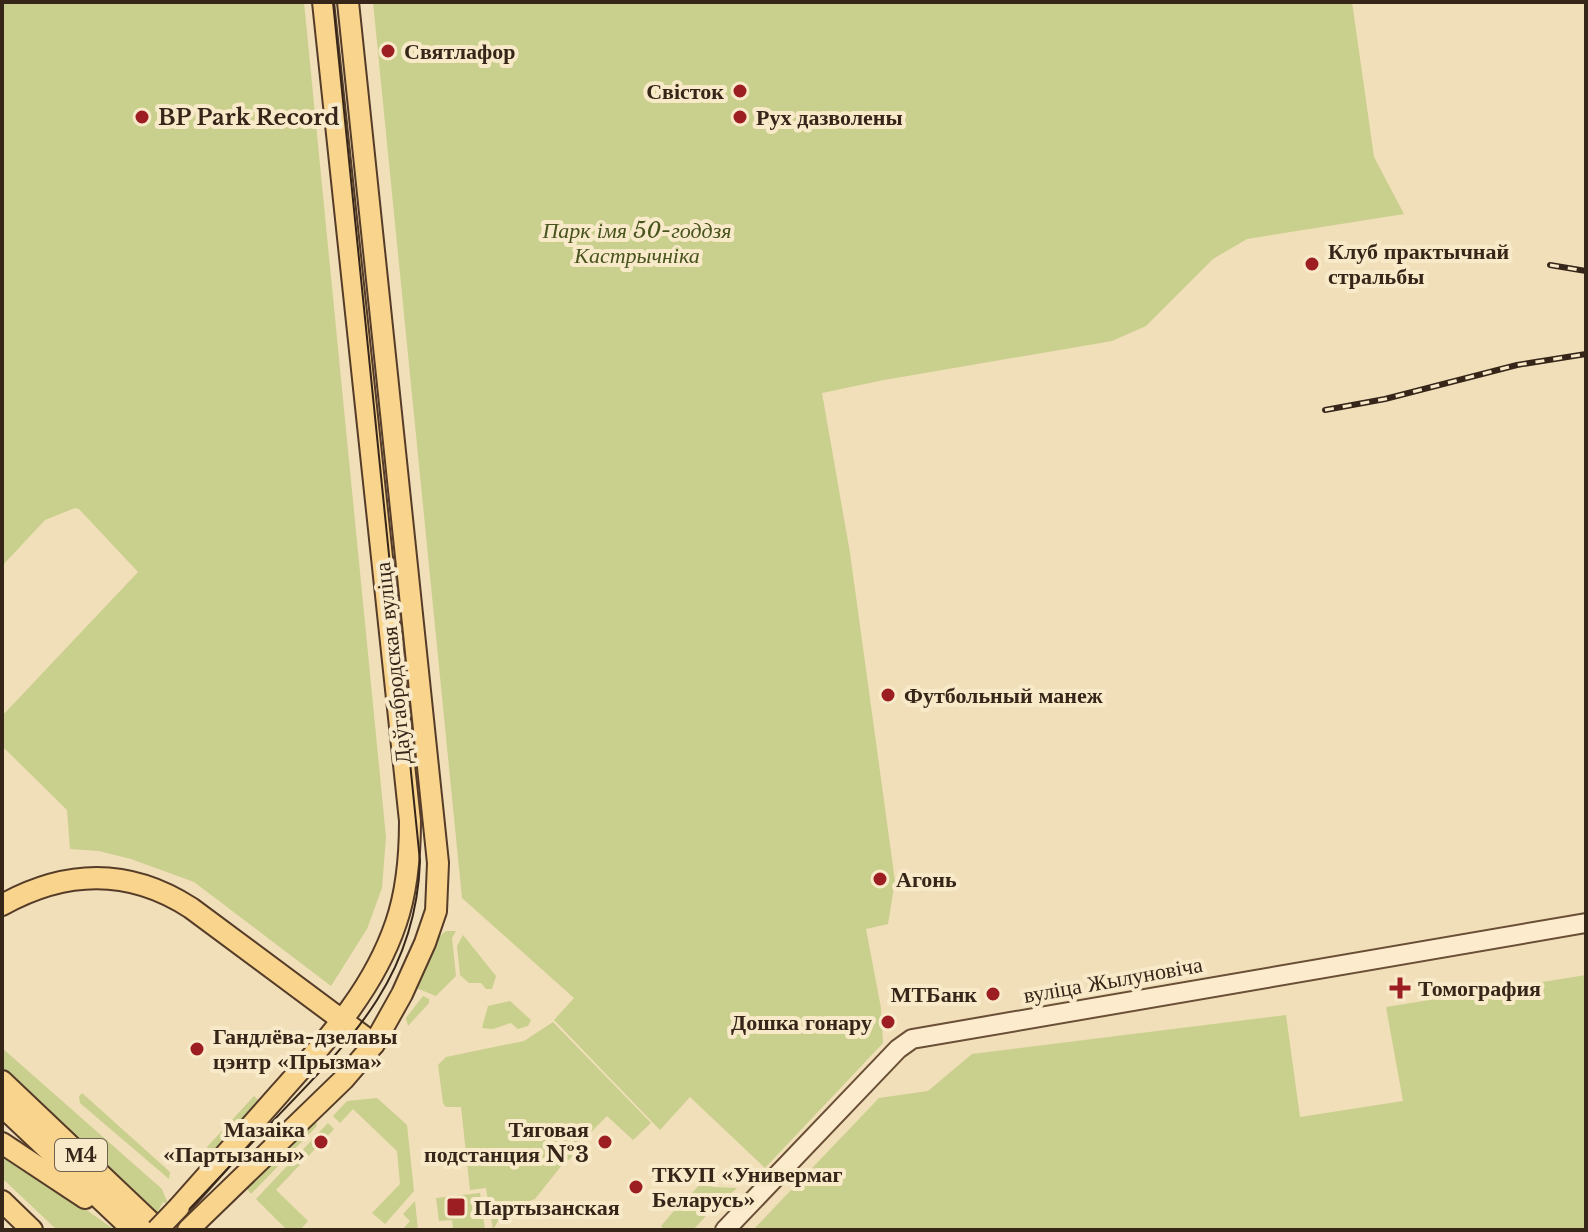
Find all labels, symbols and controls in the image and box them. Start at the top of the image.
place label: Святлафор [404,38,515,65]
marker: Святлафор [379,42,397,60]
place label: Свісток [646,78,724,105]
marker: Свісток [731,82,749,100]
place label: BP Park Record [158,104,339,131]
place label: Рух дазволены [756,104,903,131]
marker: BP Park Record [133,108,151,126]
marker: Рух дазволены [731,108,749,126]
park label: Парк імя 50-годдзя Кастрычніка [541,217,732,269]
place label: Клуб практычнай стральбы [1328,238,1510,290]
marker: Клуб практычнай стральбы [1303,255,1321,273]
street label: Даўгабродская вуліца [369,560,417,765]
place label: Футбольный манеж [904,682,1103,709]
marker: Футбольный манеж [879,686,897,704]
place label: Агонь [896,866,957,893]
marker: Агонь [871,870,889,888]
street label: вуліца Жылуновіча [1021,951,1205,1009]
place label: Томография [1418,975,1541,1002]
marker: Томография [1389,977,1411,999]
place label: МТБанк [891,981,977,1008]
marker: МТБанк [984,985,1002,1003]
place label: Дошка гонару [731,1009,872,1036]
marker: Дошка гонару [879,1013,897,1031]
place label: Гандлёва-дзелавы цэнтр «Прызма» [213,1023,397,1075]
marker: Гандлёва-дзелавы цэнтр «Прызма» [188,1040,206,1058]
place label: Мазаіка «Партызаны» [163,1116,305,1168]
place label: Тяговая подстанция №3 [424,1116,589,1168]
marker: Мазаіка «Партызаны» [312,1133,330,1151]
marker: Тяговая подстанция №3 [596,1133,614,1151]
road number: М4 [55,1139,107,1171]
place label: ТКУП «Универмаг Беларусь» [652,1161,843,1213]
marker: ТКУП «Универмаг Беларусь» [627,1178,645,1196]
place label: Партызанская [474,1194,620,1221]
marker: Партызанская [445,1196,467,1218]

